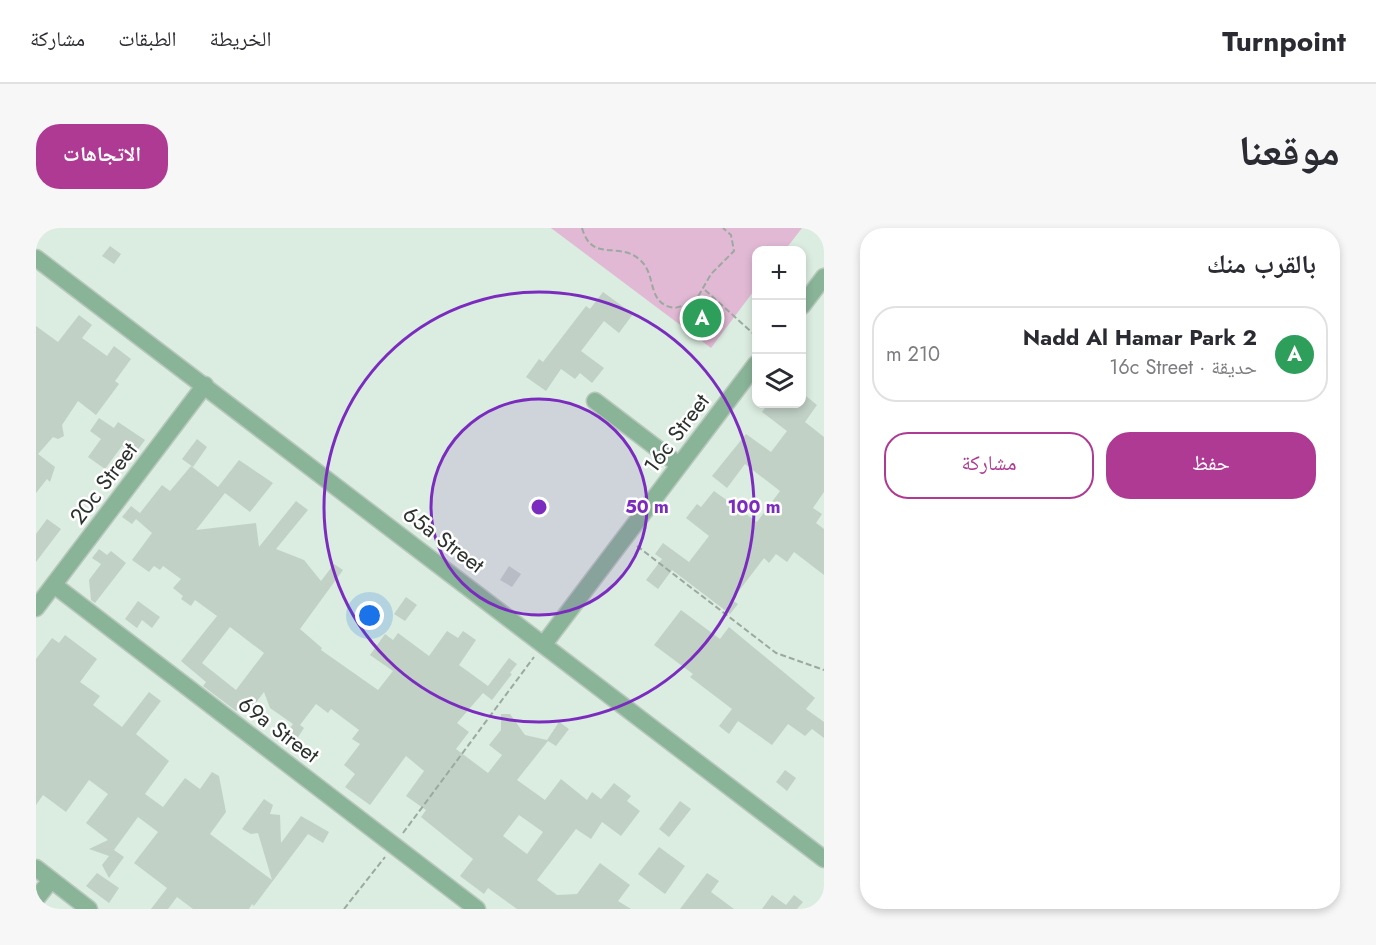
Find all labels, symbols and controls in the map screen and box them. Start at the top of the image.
text: Turnpoint [1222,21,1346,62]
text: مشاركة [30,24,85,54]
text: الطبقات [118,24,177,54]
text: الخريطة [210,24,271,54]
text: موقعنا [1239,120,1340,181]
button: الاتجاهات [36,124,168,189]
text: بالقرب منك [1207,245,1316,283]
map controls [752,246,806,408]
button: + [752,246,806,300]
pin: A [682,296,722,340]
button: − [752,300,806,354]
text: Nadd Al Hamar Park 2 [1023,321,1257,353]
text: 210 m [886,340,940,369]
text: A [1287,340,1302,369]
text: حديقة · 16c Street [1109,353,1257,382]
button: layers [752,354,806,408]
street label: 16c Street [635,386,717,479]
button: مشاركة [884,432,1094,499]
button: حفظ [1106,432,1316,499]
street label: 20c Street [62,435,145,531]
text: 50 m [625,494,669,520]
text: 100 m [727,494,781,520]
centre of rings [529,497,549,517]
street label: 65a Street [397,498,492,581]
your location [355,601,384,630]
street label: 69a Street [232,688,327,771]

